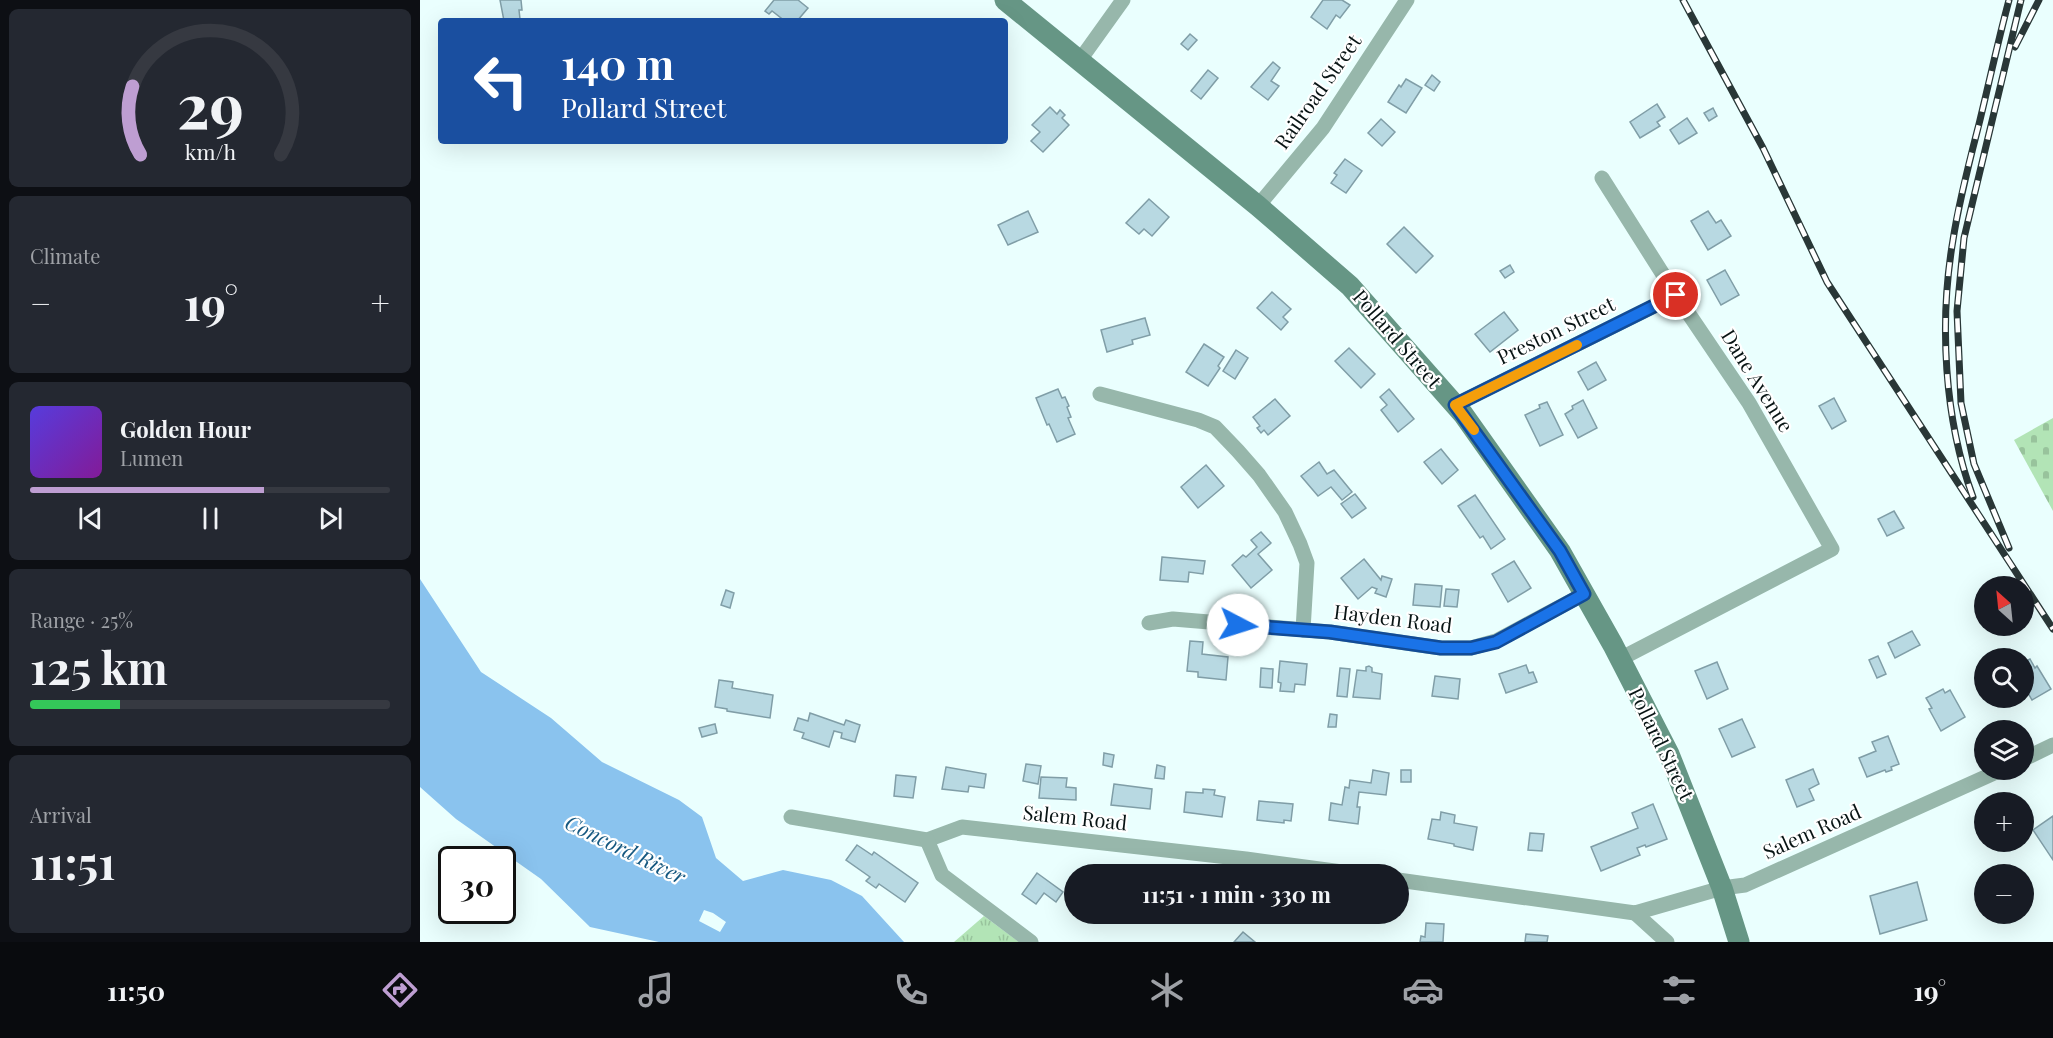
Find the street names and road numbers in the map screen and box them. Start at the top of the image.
street label: Railroad Street [1267,28,1367,154]
street label: Pollard Street [1348,283,1449,394]
street label: Preston Street [1492,289,1620,370]
street label: Dane Avenue [1716,324,1801,437]
street label: Hayden Road [1333,597,1454,638]
street label: Pollard Street [1623,682,1702,805]
street label: Salem Road [1758,797,1865,864]
street label: Salem Road [1022,798,1129,835]

